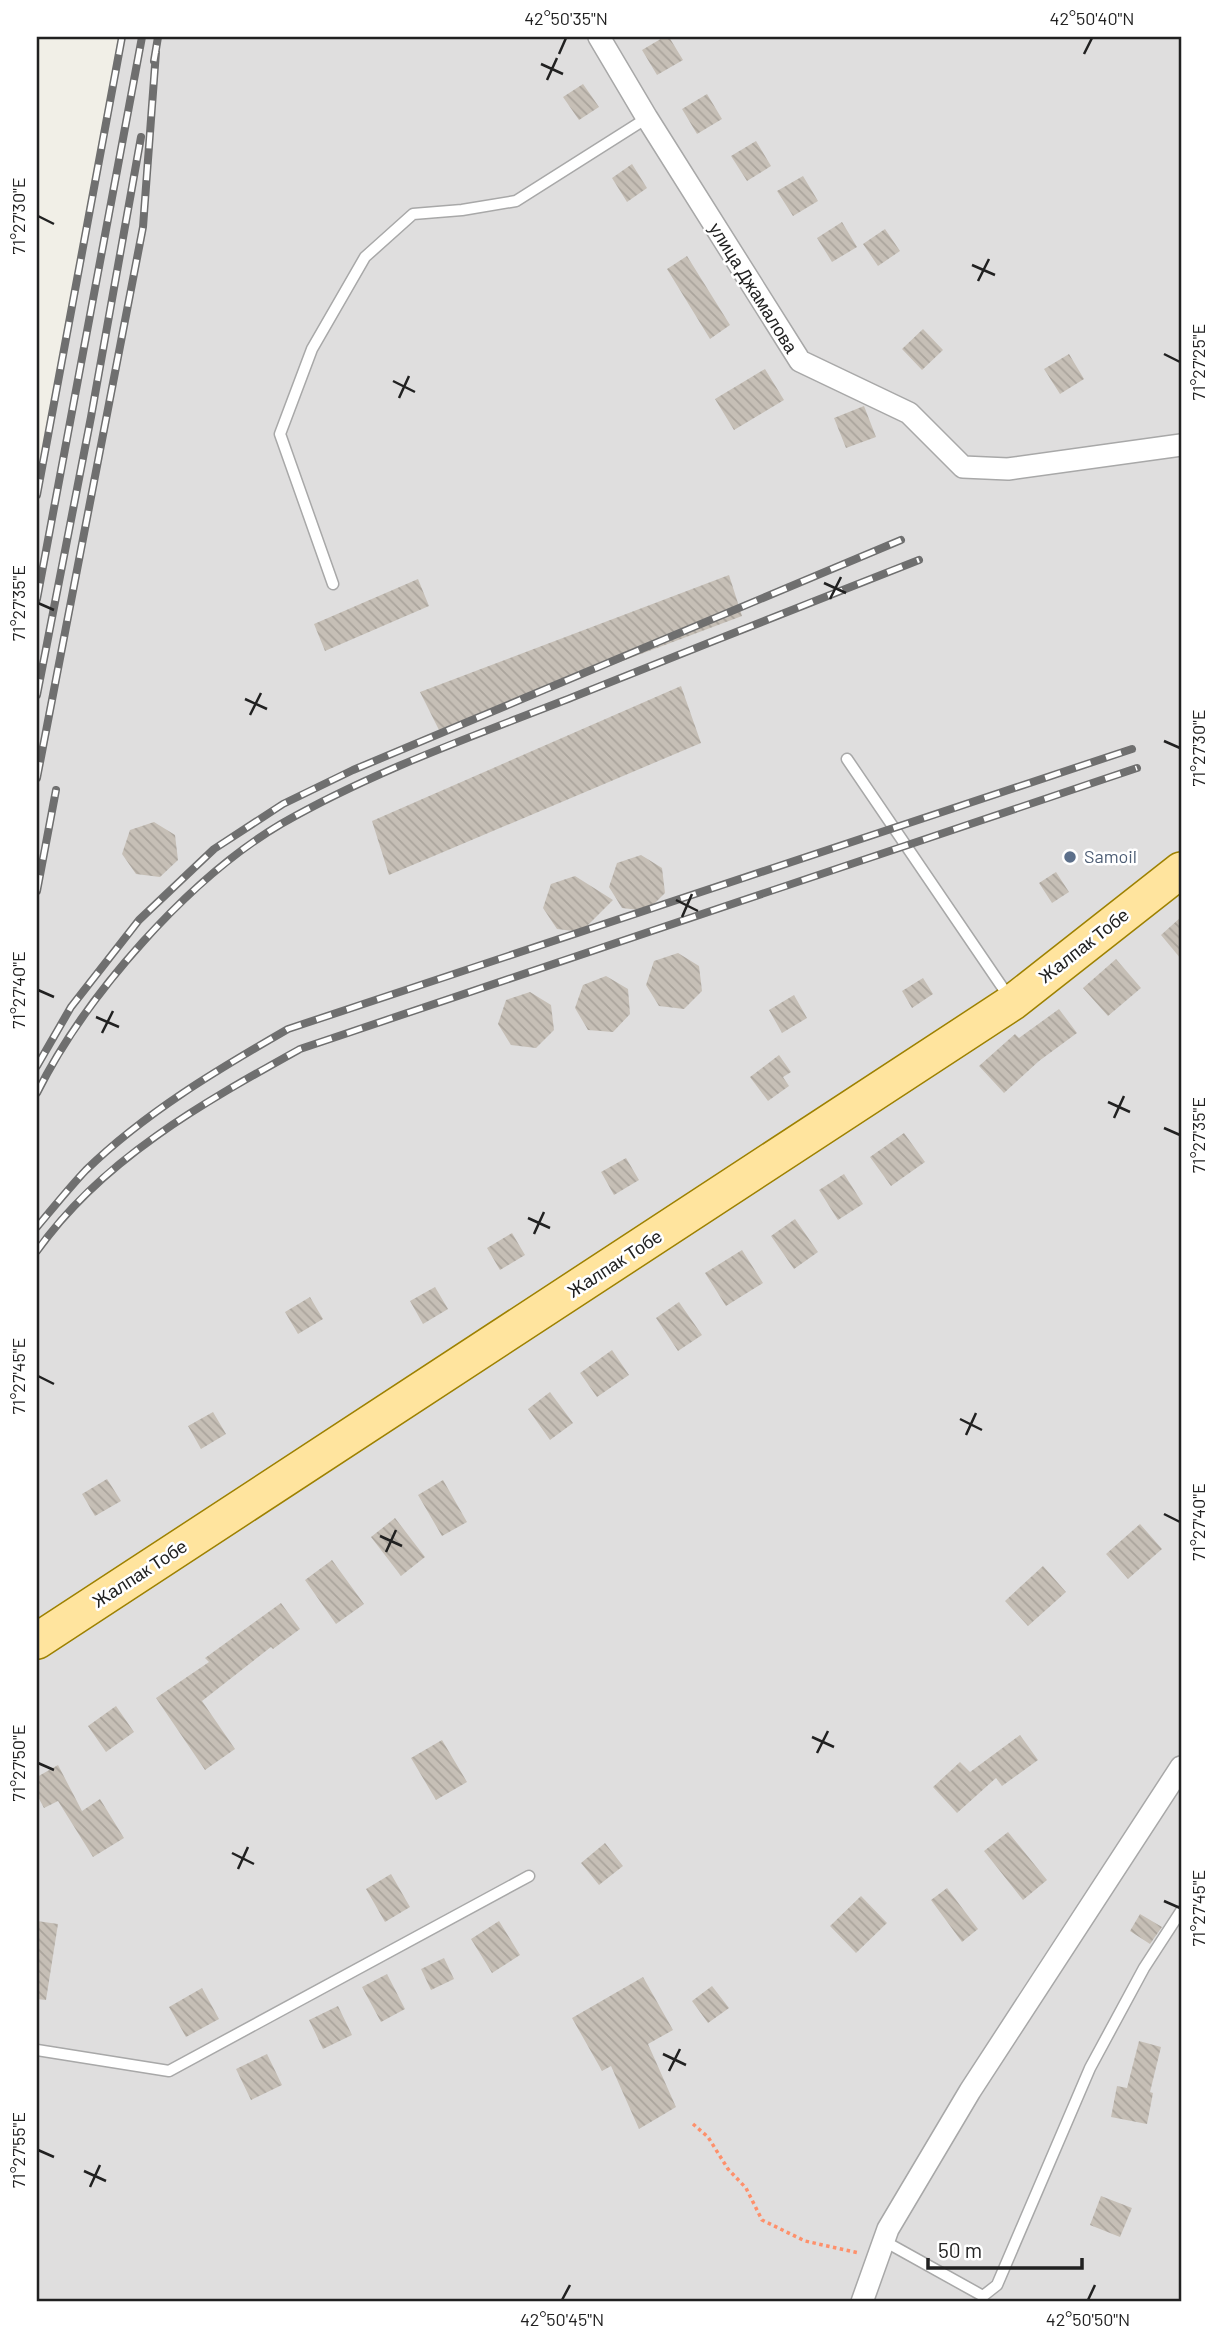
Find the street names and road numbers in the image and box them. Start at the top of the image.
street label: улица Джамалова [705,218,803,358]
street label: Жалпак Тобе [1034,903,1133,987]
street label: Жалпак Тобе [563,1224,666,1302]
street label: Жалпак Тобе [88,1534,191,1612]

